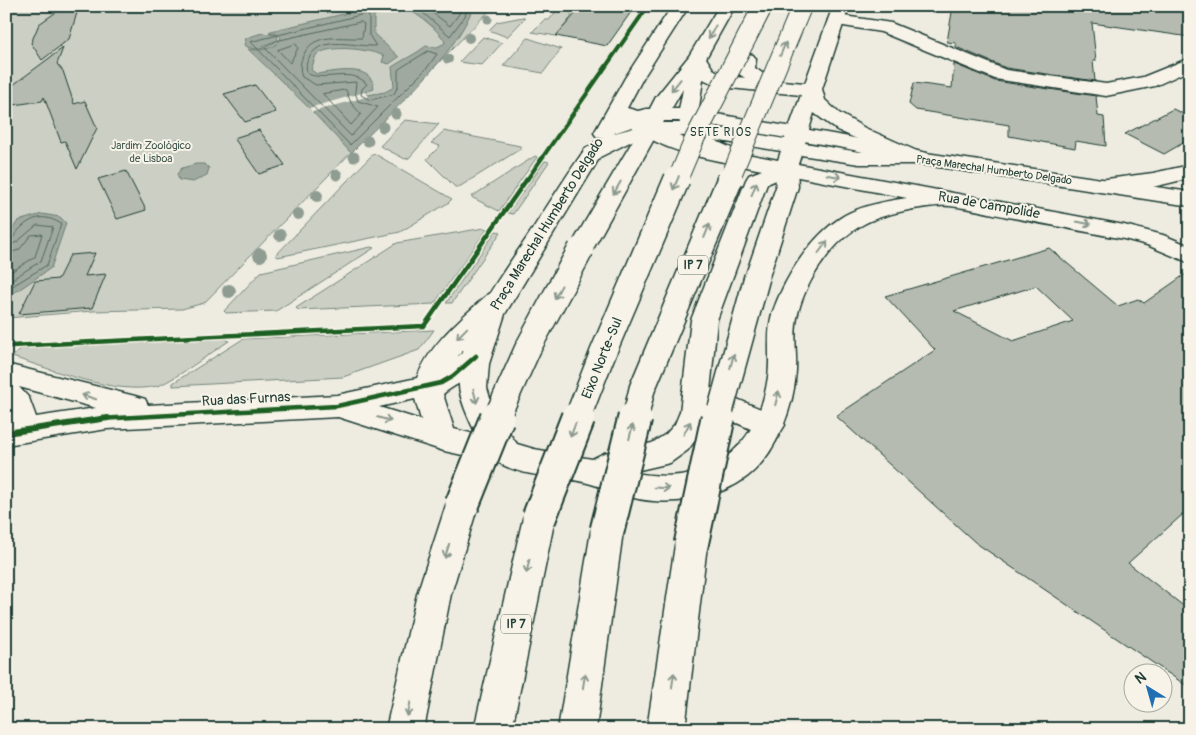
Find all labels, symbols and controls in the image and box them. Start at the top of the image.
one-way arrow [707,25,717,40]
one-way arrow [779,42,789,57]
one-way arrow [670,78,681,91]
district label: SETE RIOS [690,125,752,140]
street label: Praça Marechal Humberto Delgado [487,134,607,313]
park label: Jardim Zoológico de Lisboa [111,139,191,165]
street label: Praça Marechal Humberto Delgado [915,153,1073,187]
one-way arrow [825,172,841,181]
one-way arrow [671,175,681,190]
one-way arrow [611,180,621,194]
one-way arrow [750,182,759,198]
street label: Rua de Campolide [937,188,1041,222]
one-way arrow [1075,219,1091,228]
one-way arrow [702,224,712,239]
one-way arrow [818,240,828,254]
road number: IP 7 [678,256,708,274]
one-way arrow [553,284,563,299]
street label: Eixo Norte-Sul [578,315,626,401]
one-way arrow [456,327,468,340]
one-way arrow [727,353,737,369]
street label: Rua das Furnas [201,388,291,410]
one-way arrow [471,388,480,404]
one-way arrow [82,391,98,401]
one-way arrow [773,391,782,407]
one-way arrow [375,415,391,425]
one-way arrow [568,422,577,437]
one-way arrow [683,422,693,436]
one-way arrow [627,425,636,441]
one-way arrow [653,483,669,492]
one-way arrow [442,543,452,559]
one-way arrow [523,558,532,574]
road number: IP 7 [501,614,531,634]
north arrow [1124,662,1174,712]
text: N [1132,668,1149,688]
one-way arrow [580,673,590,689]
one-way arrow [668,673,678,689]
one-way arrow [404,701,413,717]

